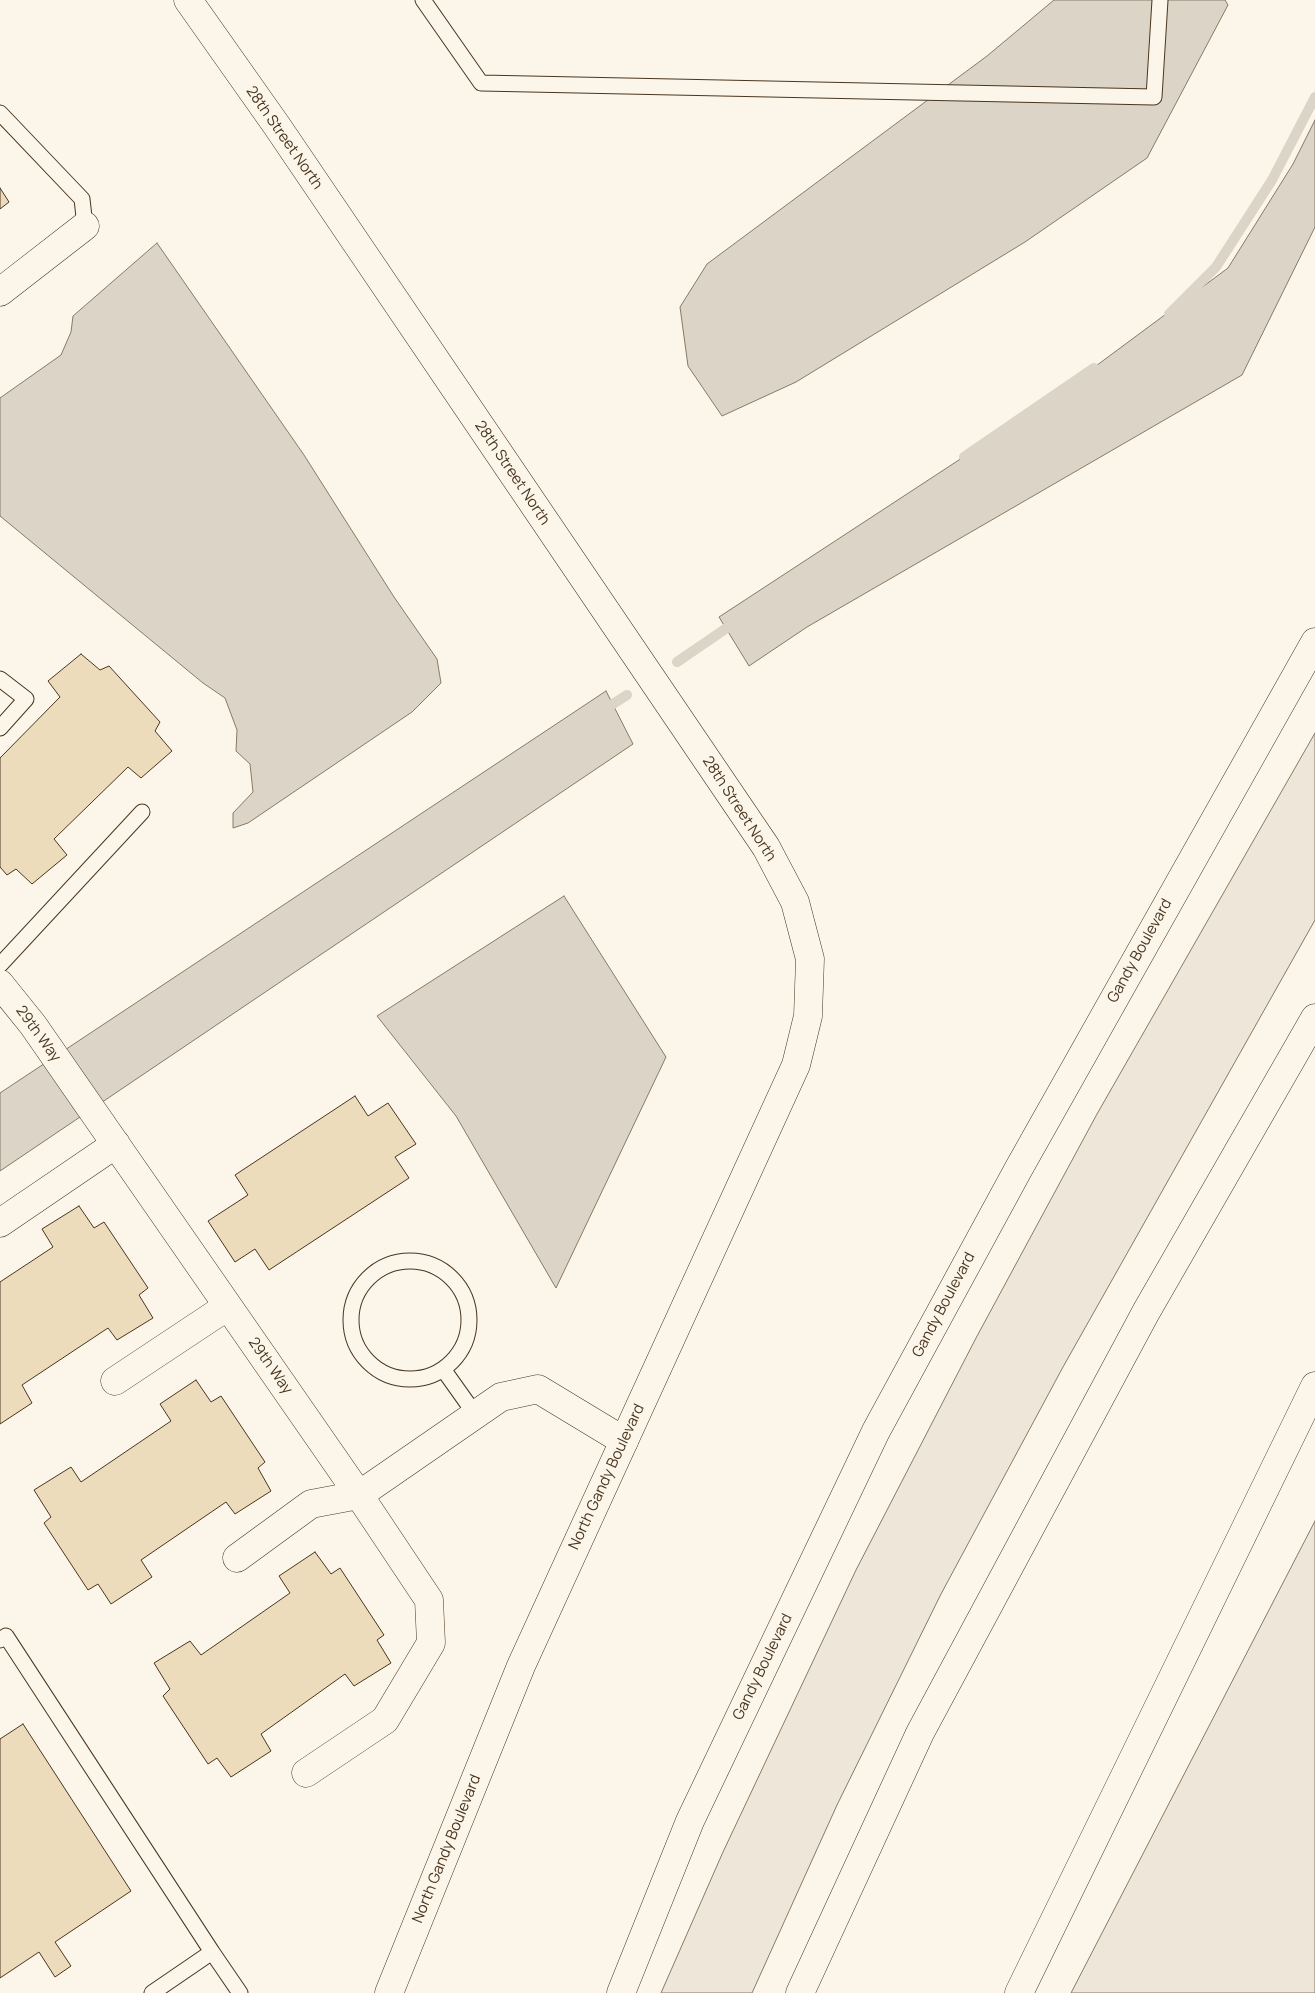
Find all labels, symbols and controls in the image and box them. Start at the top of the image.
street label: 28th Street North [242,83,326,193]
street label: 28th Street North [471,418,553,528]
street label: 28th Street North [698,753,780,865]
street label: Gandy Boulevard [1104,896,1176,1006]
street label: 29th Way [12,1002,64,1066]
street label: Gandy Boulevard [909,1249,979,1361]
street label: 29th Way [244,1334,296,1398]
street label: North Gandy Boulevard [565,1401,649,1553]
street label: Gandy Boulevard [729,1611,797,1723]
street label: North Gandy Boulevard [409,1772,485,1926]

